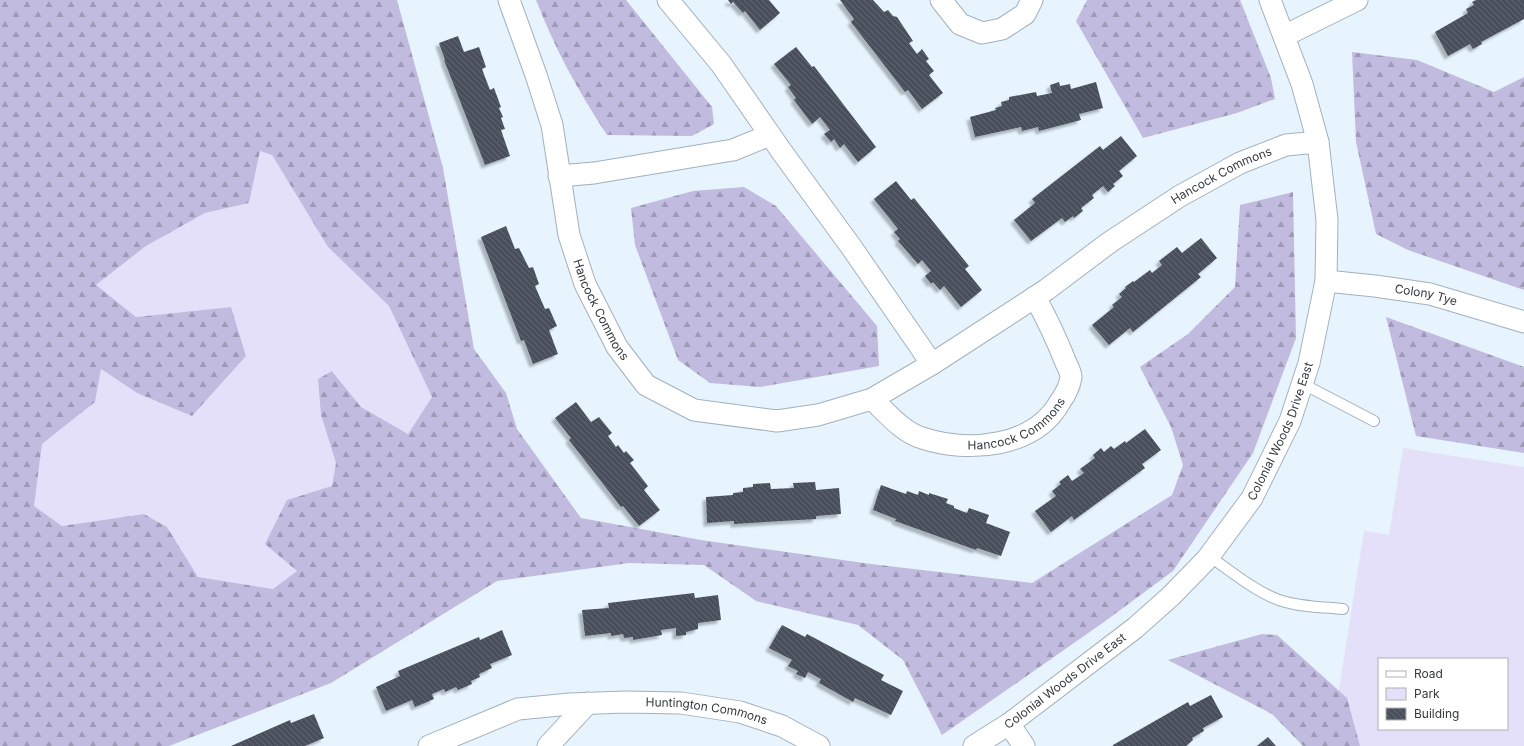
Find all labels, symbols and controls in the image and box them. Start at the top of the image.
street label: Hancock Commons [1168,143,1274,207]
street label: Hancock Commons [570,257,632,363]
street label: Colony Tye [1394,281,1459,309]
street label: Colonial Woods Drive East [1244,360,1316,503]
street label: Hancock Commons [967,394,1068,453]
street label: Colonial Woods Drive East [1001,630,1129,732]
legend [1378,658,1508,730]
text: Road [1414,666,1443,681]
text: Park [1414,686,1440,701]
street label: Huntington Commons [645,694,769,728]
text: Building [1414,706,1459,721]

